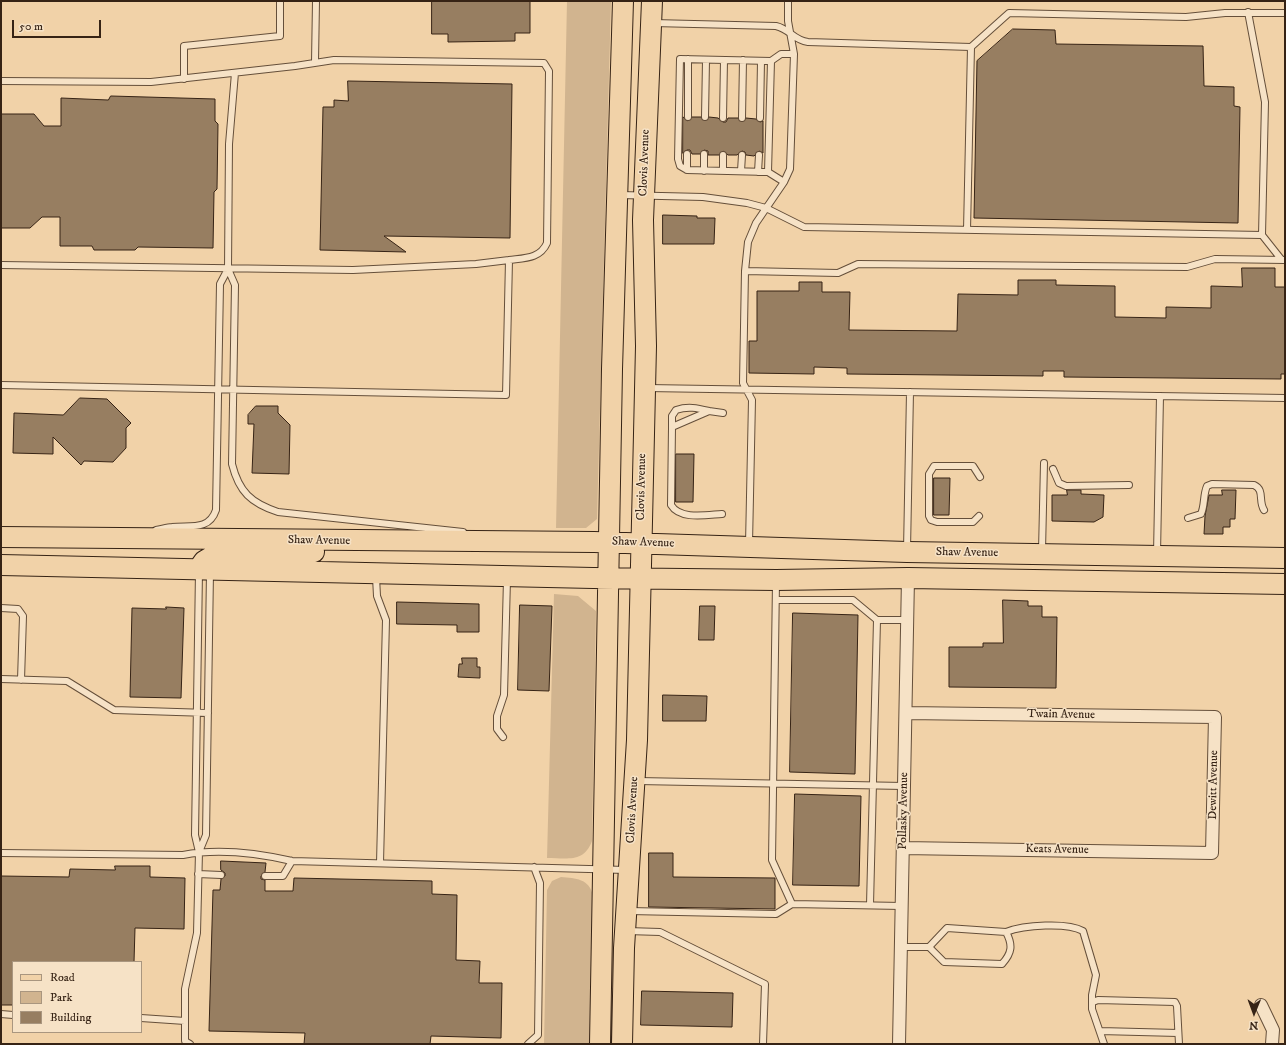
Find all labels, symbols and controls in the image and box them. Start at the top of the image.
scale bar [14,12,103,38]
text: 50 m [19,19,43,34]
street label: Clovis Avenue [637,129,653,197]
street label: Clovis Avenue [634,453,650,521]
street label: Shaw Avenue [288,533,350,549]
street label: Shaw Avenue [612,535,674,551]
street label: Shaw Avenue [936,545,998,561]
street label: Twain Avenue [1027,707,1095,723]
street label: Dewitt Avenue [1206,750,1222,820]
street label: Pollasky Avenue [896,772,912,850]
street label: Clovis Avenue [624,776,642,844]
street label: Keats Avenue [1025,842,1089,858]
legend [12,961,142,1033]
text: Road [50,970,75,985]
text: Park [50,990,72,1005]
north arrow [1234,993,1274,1033]
text: Building [50,1010,91,1025]
text: N [1249,1018,1258,1032]

